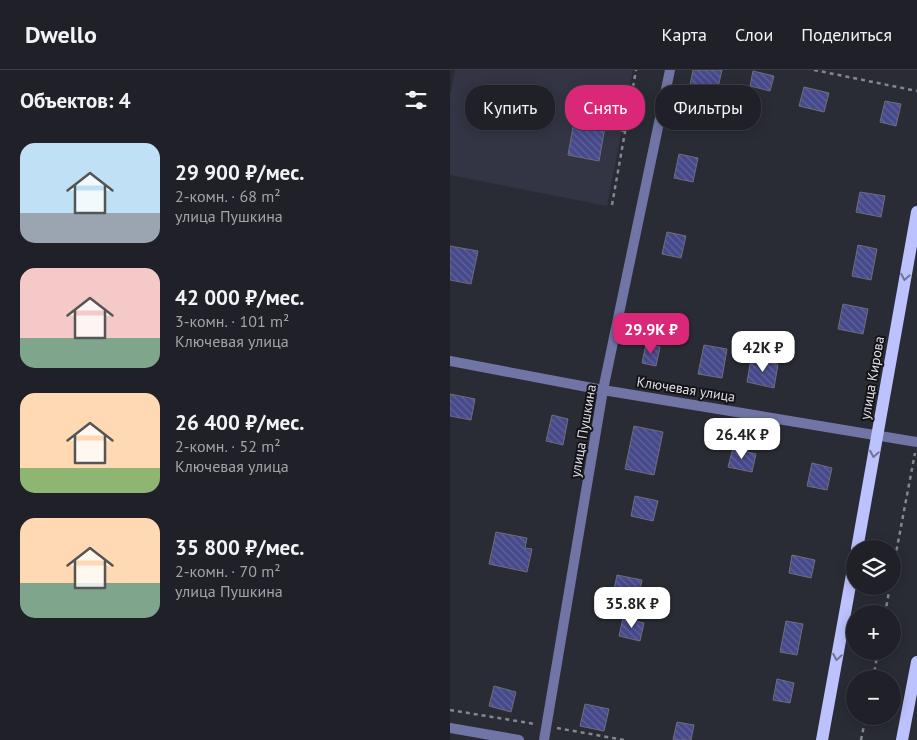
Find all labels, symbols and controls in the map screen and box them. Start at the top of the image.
text: Dwello [25,19,97,50]
text: Карта [662,23,707,46]
text: Слои [735,23,773,46]
text: Поделиться [801,23,892,46]
chip: Купить [465,85,555,130]
chip: Снять [565,85,645,130]
chip: Фильтры [655,85,761,130]
icon: filters [402,86,430,114]
text: Объектов: 4 [20,87,131,114]
text: 29 900 ₽/мес. [175,159,304,186]
icon: home [60,163,120,223]
text: 2-комн. · 68 m² [175,186,281,206]
text: улица Пушкина [175,206,283,226]
one-way arrow [901,273,911,282]
text: 42 000 ₽/мес. [175,284,304,311]
icon: home [60,288,120,348]
text: 3-комн. · 101 m² [175,311,289,331]
pin: 29.9K ₽ [605,312,697,355]
text: 29.9K ₽ [624,319,678,339]
pin: 42K ₽ [728,330,798,373]
text: Ключевая улица [175,331,289,351]
street label: улица Кирова [856,335,888,421]
text: 42K ₽ [743,337,783,357]
street label: Ключевая улица [635,372,737,406]
street label: улица Пушкина [566,383,600,479]
text: 26 400 ₽/мес. [175,409,304,436]
icon: home [60,413,120,473]
pin: 26.4K ₽ [696,418,788,460]
text: 26.4K ₽ [715,424,769,444]
text: 2-комн. · 52 m² [175,436,281,456]
one-way arrow [869,450,879,459]
text: Ключевая улица [175,456,289,476]
text: 35 800 ₽/мес. [175,534,304,561]
icon: home [60,538,120,598]
map controls [846,540,901,725]
button: layers [846,540,901,595]
text: 2-комн. · 70 m² [175,561,281,581]
text: улица Пушкина [175,581,283,601]
pin: 35.8K ₽ [586,586,678,629]
text: 35.8K ₽ [605,593,659,613]
button: + [846,605,901,660]
one-way arrow [833,653,843,662]
button: − [846,670,901,725]

